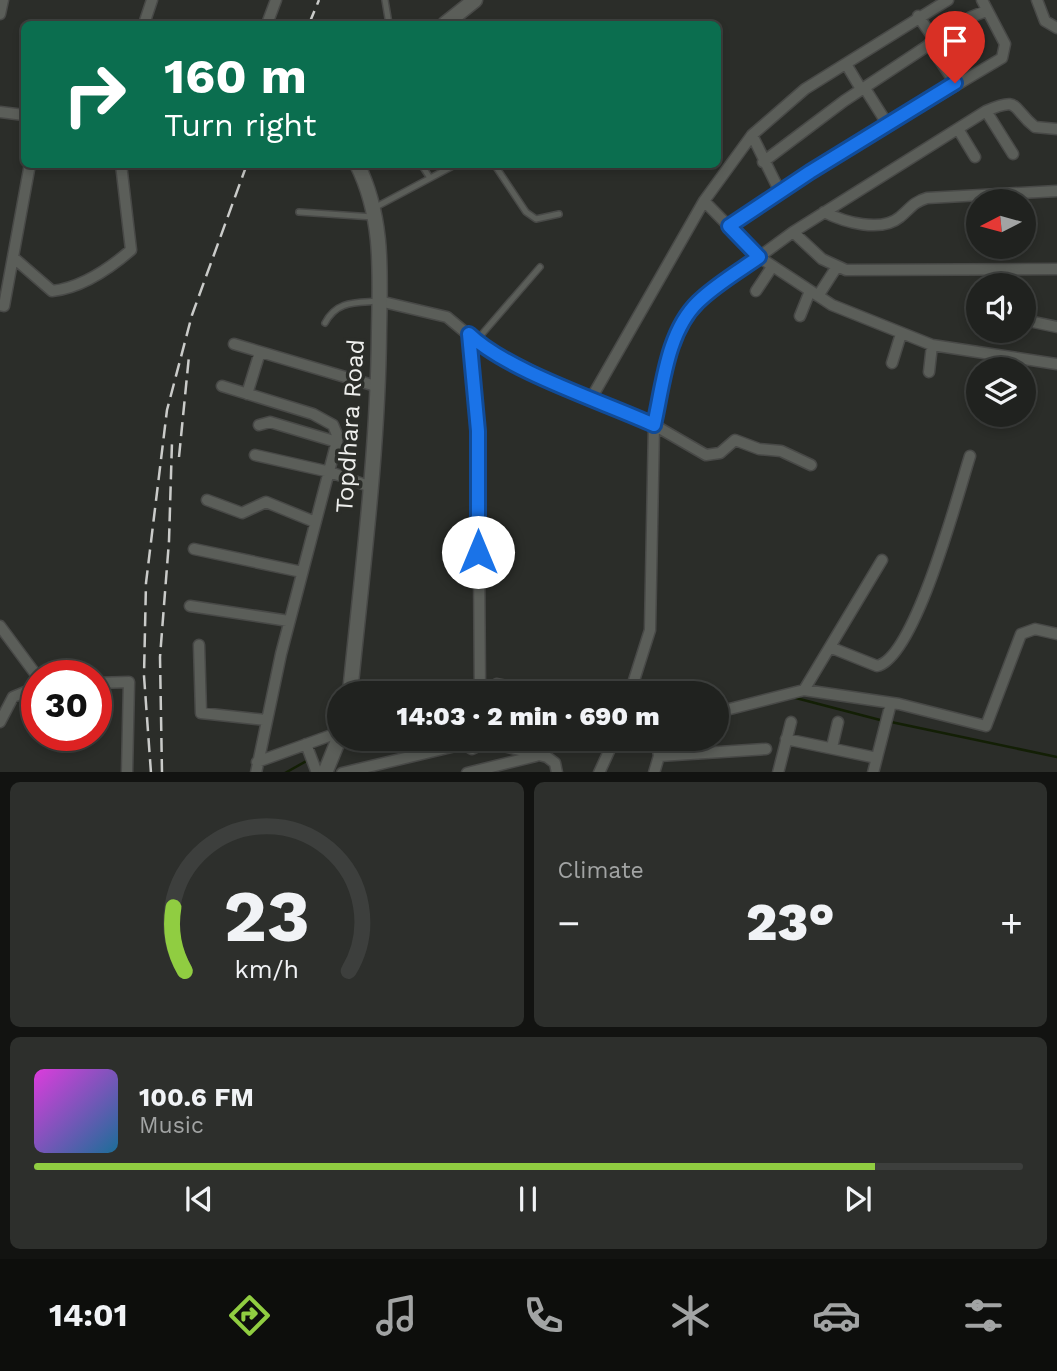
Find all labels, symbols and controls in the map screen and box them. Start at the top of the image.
pin [925,11,985,83]
icon: arrive [936,22,974,60]
text: 160 m [164,47,307,105]
icon: right [49,49,140,140]
text: Turn right [164,106,316,144]
north arrow [966,189,1036,259]
map controls [966,189,1036,427]
button: sound [966,273,1036,343]
street label: Topdhara Road [330,338,370,514]
button: layers [966,357,1036,427]
position arrow [441,515,515,589]
speed limit sign: 30 [21,660,112,751]
text: 14:03 · 2 min · 690 m [396,701,660,731]
text: Climate [558,857,644,884]
text: 23 [223,873,310,959]
text: 23° [746,892,835,953]
text: − [558,901,580,945]
text: + [1000,901,1023,945]
text: km/h [235,954,299,983]
text: 100.6 FM [139,1082,254,1112]
text: Music [139,1112,204,1139]
icon: previous [180,1180,218,1218]
icon: pause [509,1180,547,1218]
icon: next [839,1180,877,1218]
icon: directions [225,1291,274,1340]
icon: music [372,1291,421,1340]
icon: phone [519,1291,568,1340]
icon: climate [666,1291,715,1340]
icon: car [812,1291,861,1340]
icon: filters [959,1291,1008,1340]
text: 14:01 [49,1296,127,1334]

